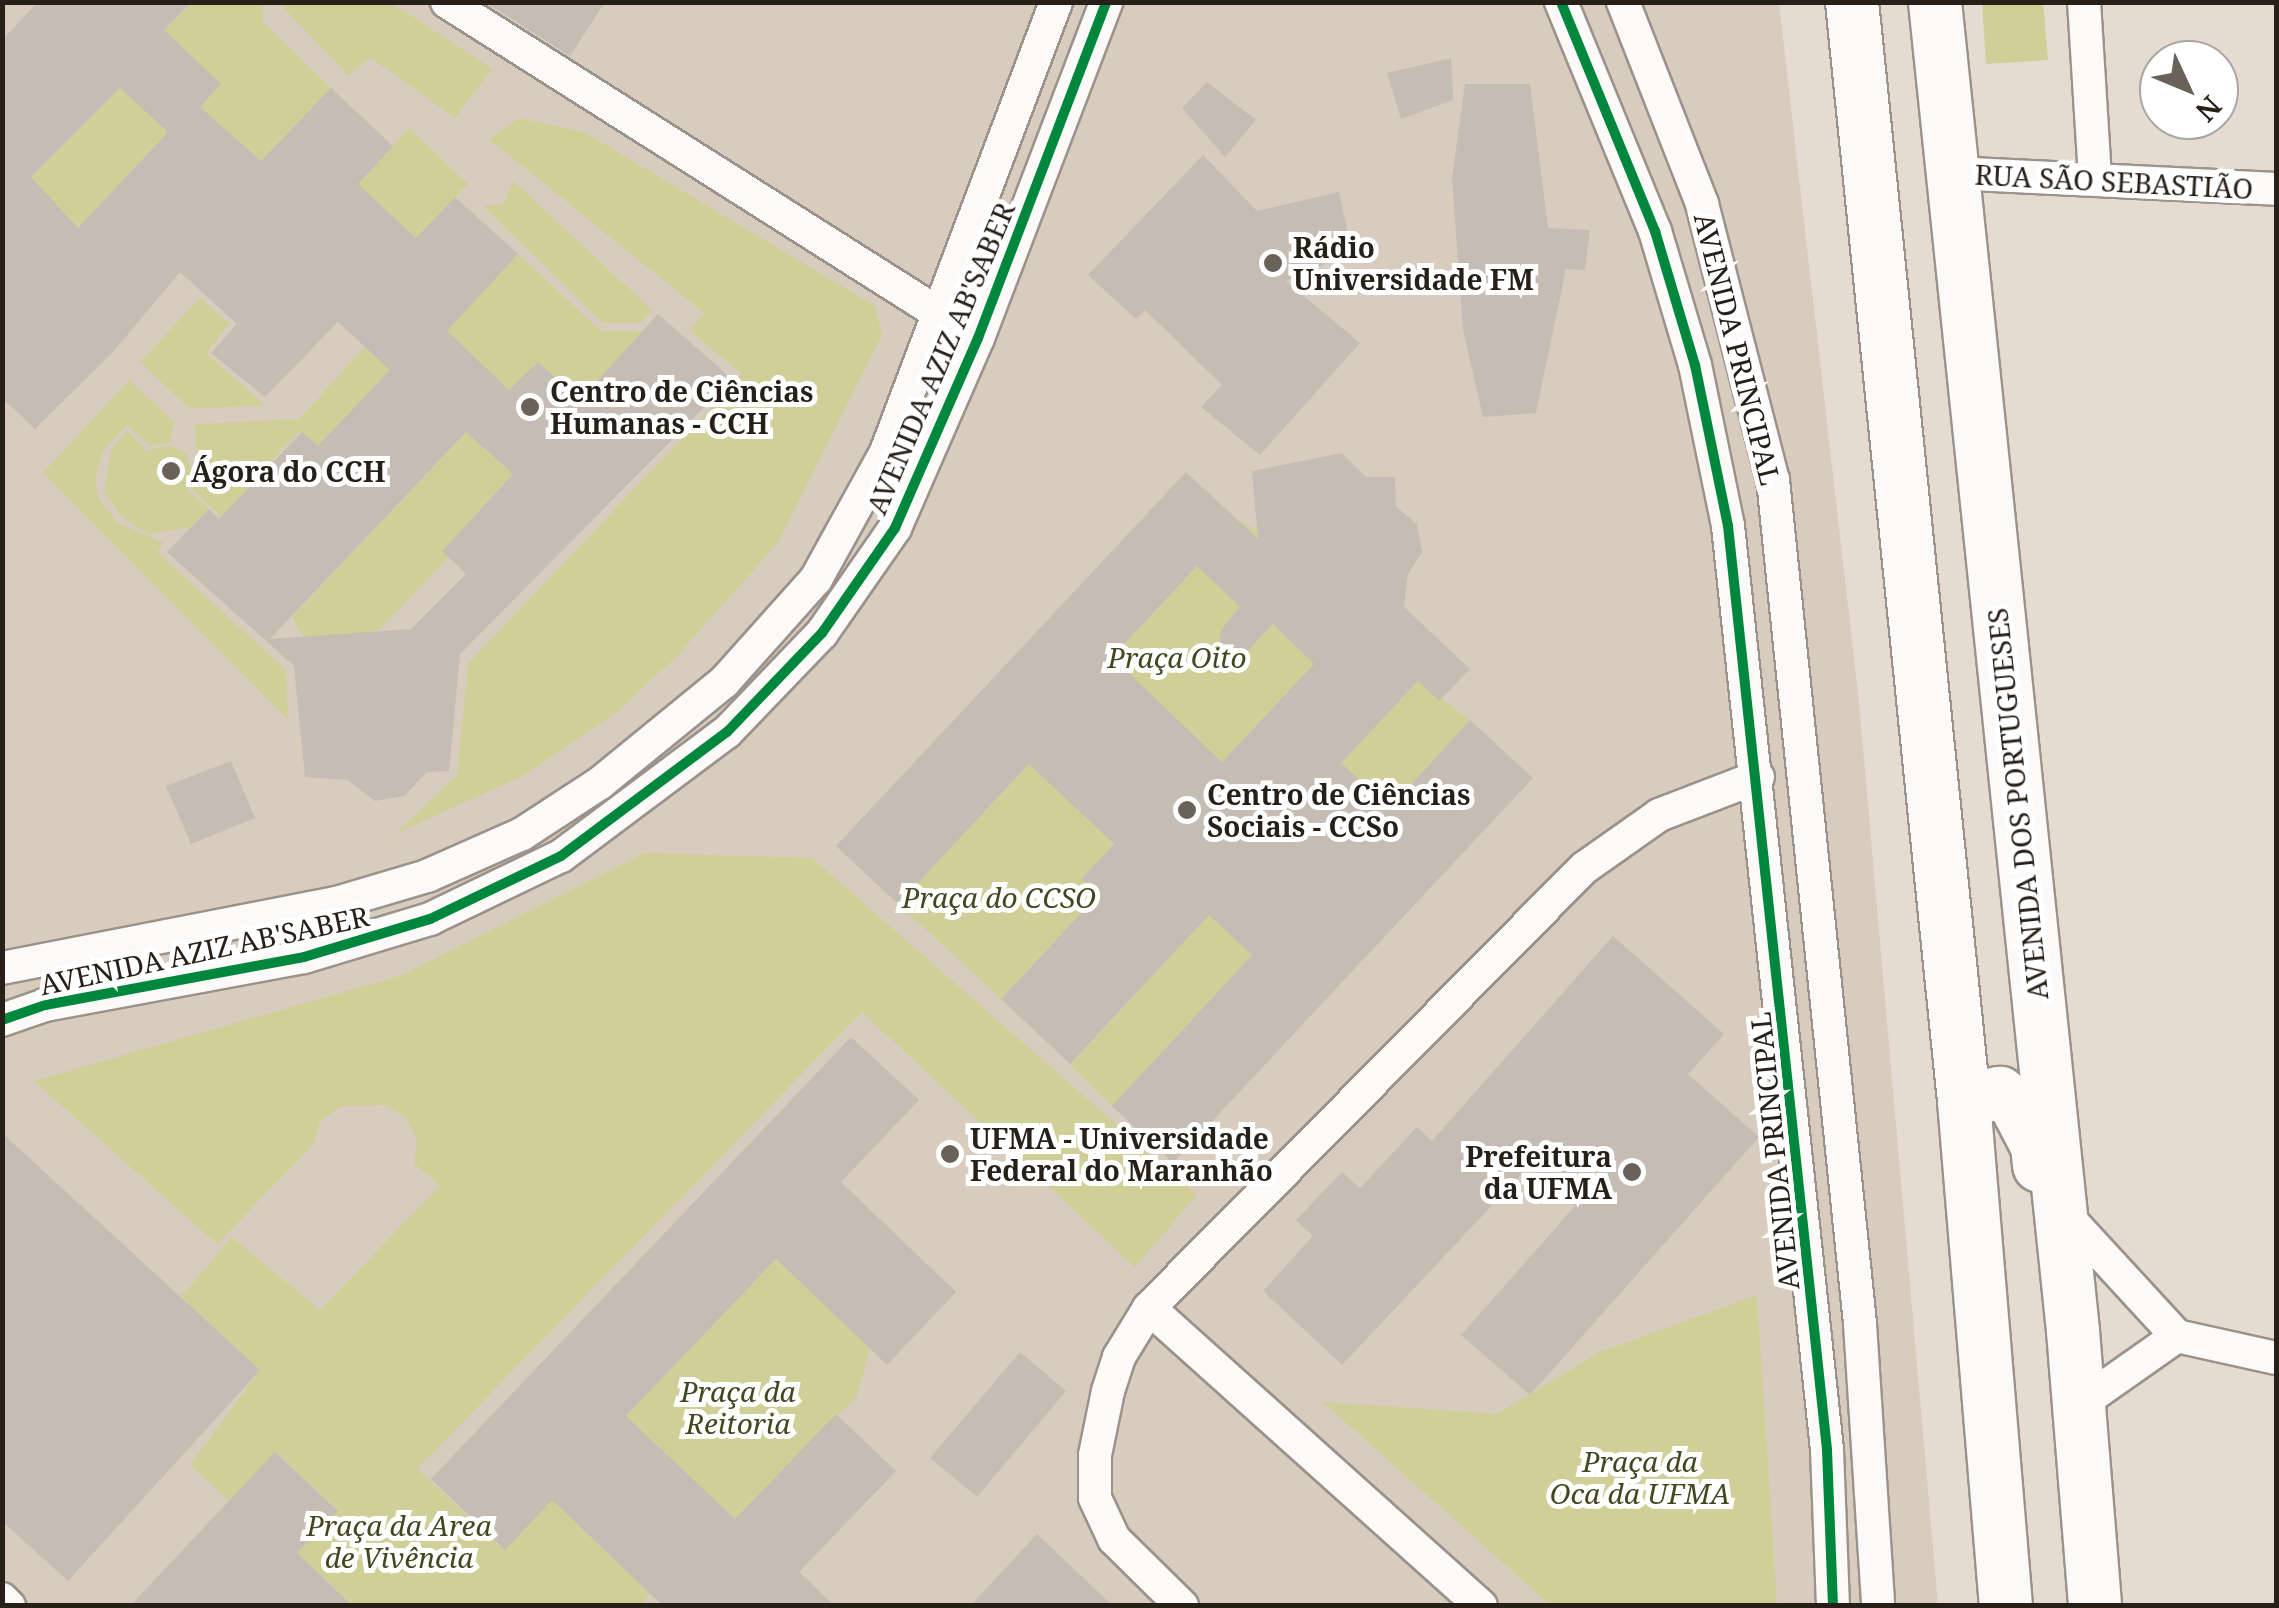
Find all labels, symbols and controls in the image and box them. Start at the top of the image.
north arrow [2139,40,2239,140]
text: N [2188,88,2230,131]
street label: RUA SÃO SEBASTIÃO [1974,157,2254,205]
street label: AVENIDA AZIZ AB'SABER [859,197,1021,519]
street label: AVENIDA PRINCIPAL [1688,209,1788,489]
place label: Rádio Universidade FM [1293,230,1534,296]
marker: Rádio Universidade FM [1262,252,1284,274]
place label: Centro de Ciências Humanas - CCH [550,374,814,440]
marker: Centro de Ciências Humanas - CCH [519,396,541,418]
place label: Ágora do CCH [191,454,386,488]
marker: Ágora do CCH [160,460,182,482]
street label: AVENIDA DOS PORTUGUESES [1980,606,2054,1002]
park label: Praça Oito [1108,640,1246,674]
place label: Centro de Ciências Sociais - CCSo [1207,777,1471,843]
marker: Centro de Ciências Sociais - CCSo [1176,799,1198,821]
park label: Praça do CCSO [902,880,1096,914]
street label: AVENIDA AZIZ AB'SABER [36,899,372,1001]
street label: AVENIDA PRINCIPAL [1743,1010,1805,1292]
place label: UFMA - Universidade Federal do Maranhão [970,1121,1273,1187]
place label: Prefeitura da UFMA [1465,1139,1612,1205]
marker: UFMA - Universidade Federal do Maranhão [939,1143,961,1165]
marker: Prefeitura da UFMA [1621,1161,1643,1183]
park label: Praça da Reitoria [680,1374,796,1440]
park label: Praça da Oca da UFMA [1550,1444,1730,1510]
park label: Praça da Area de Vivência [306,1508,492,1574]

